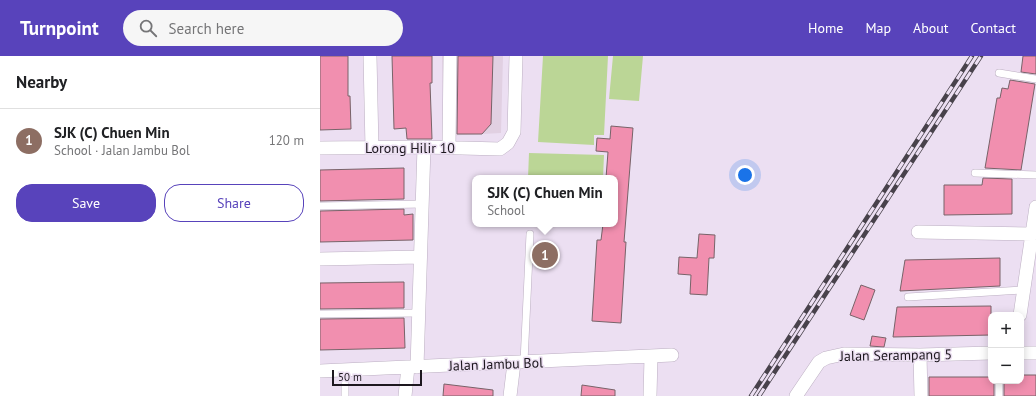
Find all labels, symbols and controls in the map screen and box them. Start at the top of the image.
search box [123,10,403,46]
text: Turnpoint [20,16,99,40]
icon: search [137,17,159,39]
text: Search here [169,19,244,38]
text: Home [808,19,843,37]
text: Map [865,19,891,37]
text: About [913,19,949,37]
text: Contact [971,19,1016,37]
text: Nearby [16,71,67,93]
text: SJK (C) Chuen Min [54,123,170,142]
text: 1 [25,132,33,149]
text: 120 m [269,132,304,149]
street label: Lorong Hilir 10 [365,139,455,157]
text: School · Jalan Jambu Bol [54,142,190,159]
your location [735,165,755,185]
popup [472,175,618,227]
text: SJK (C) Chuen Min [487,183,603,202]
button: Save [16,184,156,222]
button: Share [164,184,304,222]
text: School [487,202,525,219]
pin: 1 [532,240,558,270]
map controls [988,312,1024,384]
button: + [988,312,1024,348]
street label: Jalan Serampang 5 [839,345,952,365]
button: − [988,348,1024,384]
street label: Jalan Jambu Bol [447,353,544,375]
scale bar [332,368,422,387]
text: 50 m [338,370,362,384]

